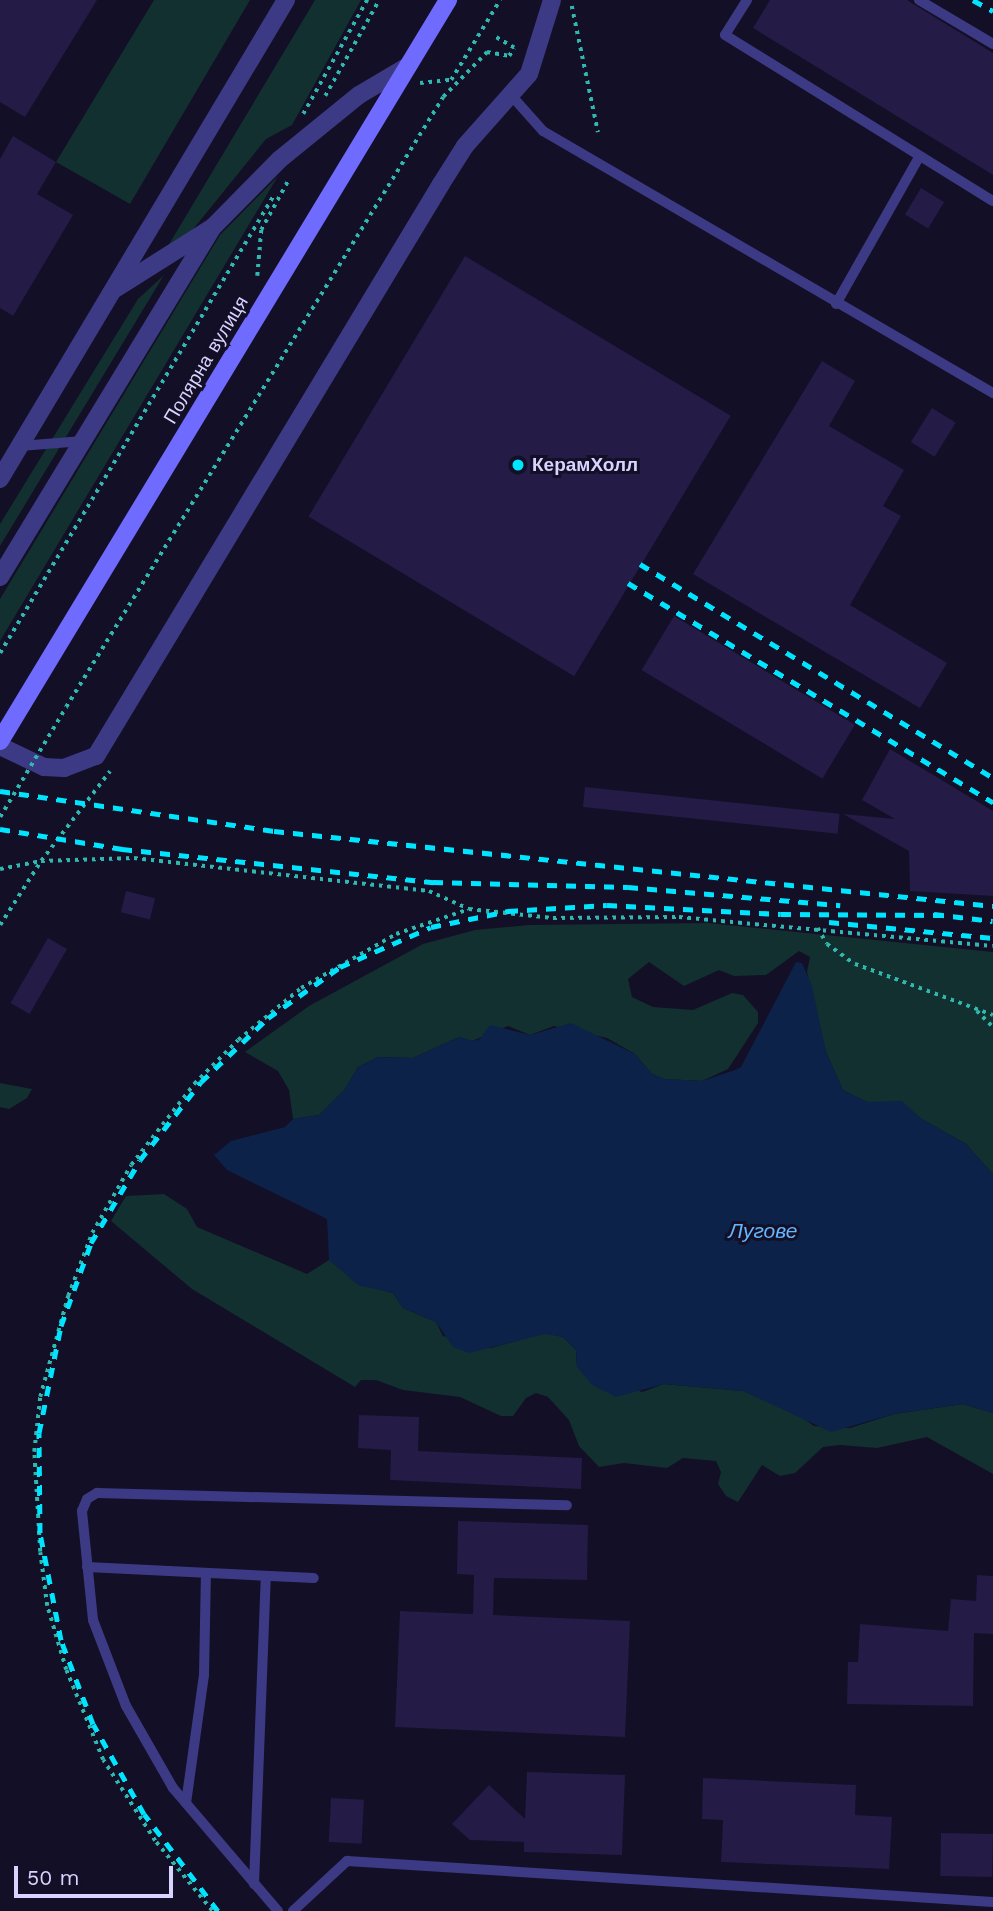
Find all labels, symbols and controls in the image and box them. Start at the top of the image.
street label: Полярна вулиця [159,292,253,428]
place label: КерамХолл [532,454,638,476]
marker: КерамХолл [510,457,526,473]
water label: Лугове [729,1218,797,1244]
scale bar [18,1852,177,1896]
text: 50 m [27,1865,79,1890]

